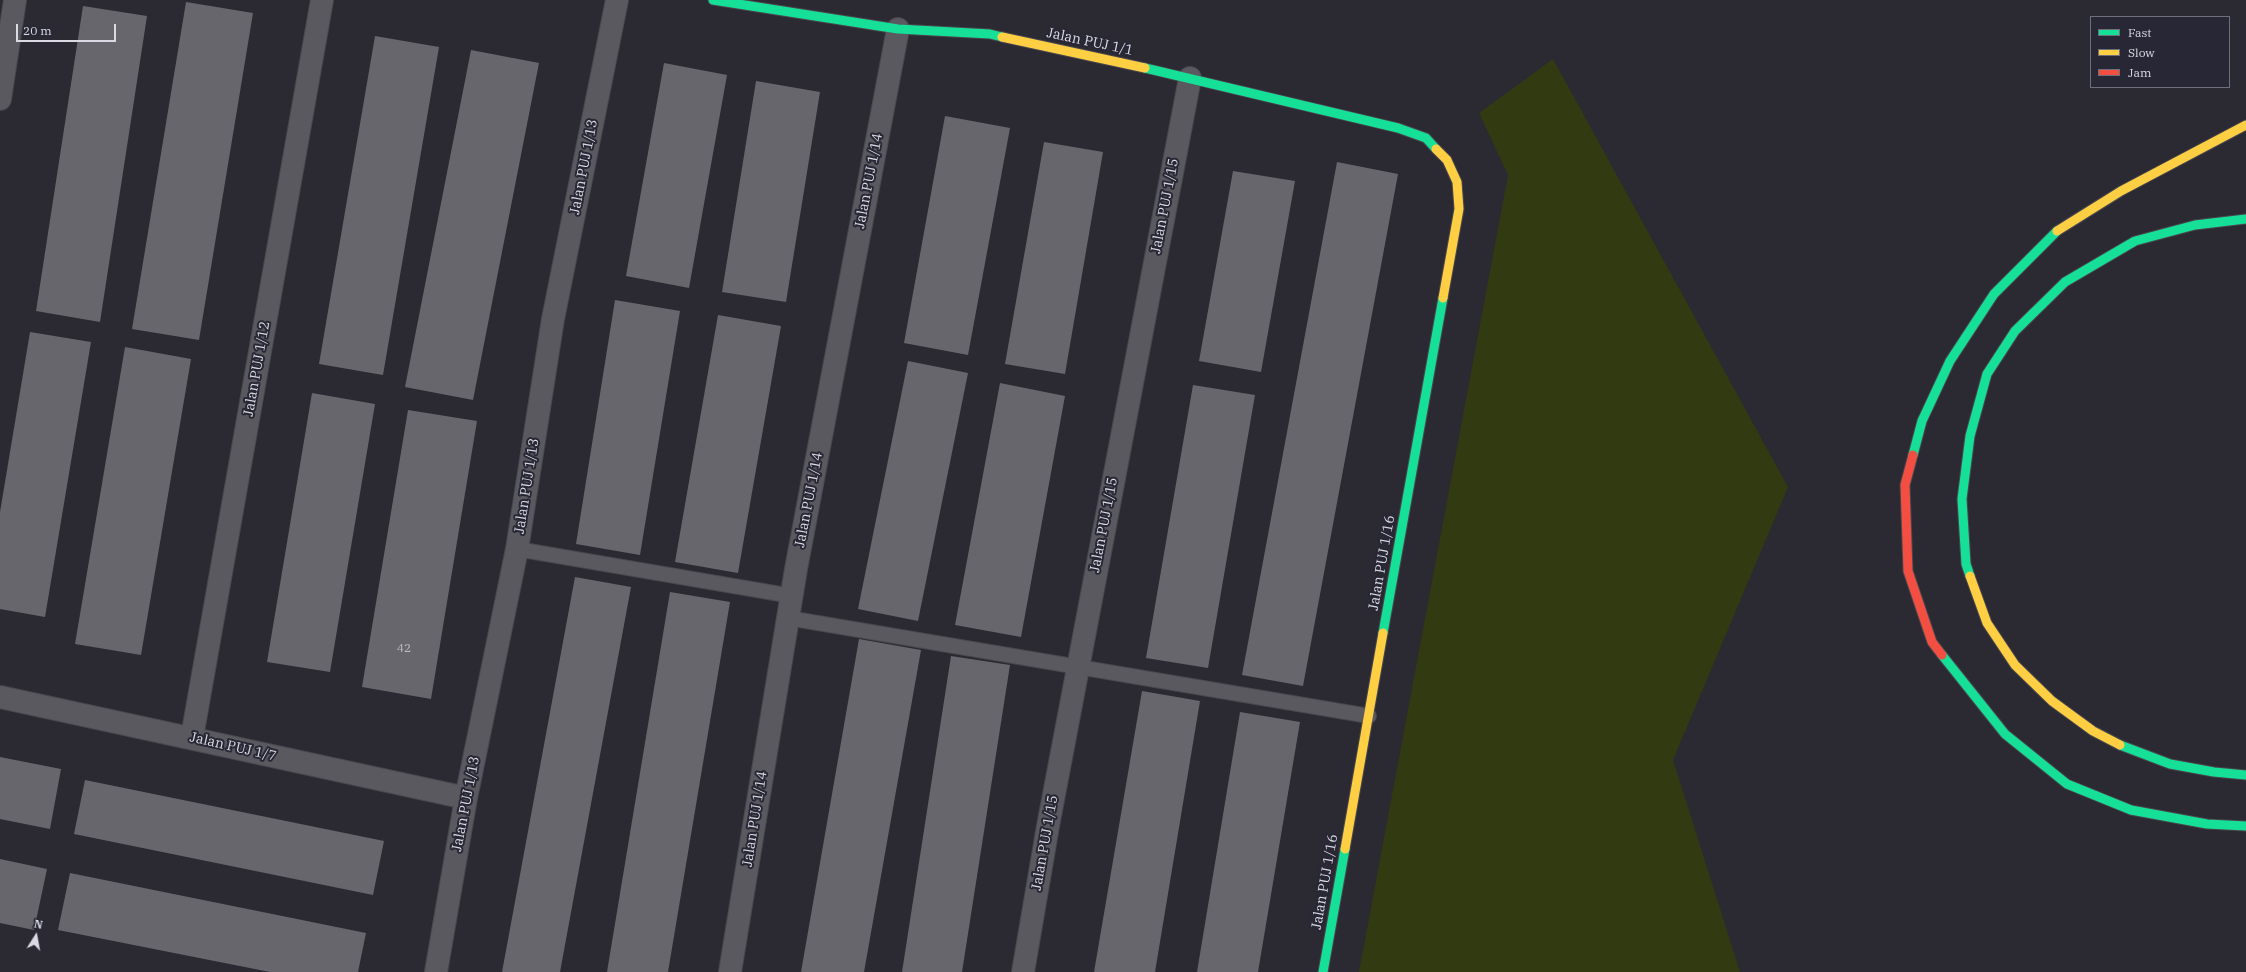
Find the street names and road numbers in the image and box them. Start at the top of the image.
street label: Jalan PUJ 1/1 [1045,25,1135,59]
street label: Jalan PUJ 1/13 [567,118,601,216]
street label: Jalan PUJ 1/14 [852,132,886,230]
street label: Jalan PUJ 1/15 [1148,157,1182,255]
street label: Jalan PUJ 1/12 [240,320,274,418]
street label: Jalan PUJ 1/13 [511,437,543,535]
street label: Jalan PUJ 1/14 [792,451,826,549]
street label: Jalan PUJ 1/15 [1087,476,1121,574]
street label: Jalan PUJ 1/16 [1365,514,1399,612]
street label: Jalan PUJ 1/7 [188,729,278,765]
street label: Jalan PUJ 1/13 [449,755,483,853]
street label: Jalan PUJ 1/14 [739,770,771,868]
street label: Jalan PUJ 1/15 [1028,794,1062,892]
street label: Jalan PUJ 1/16 [1308,833,1342,931]

